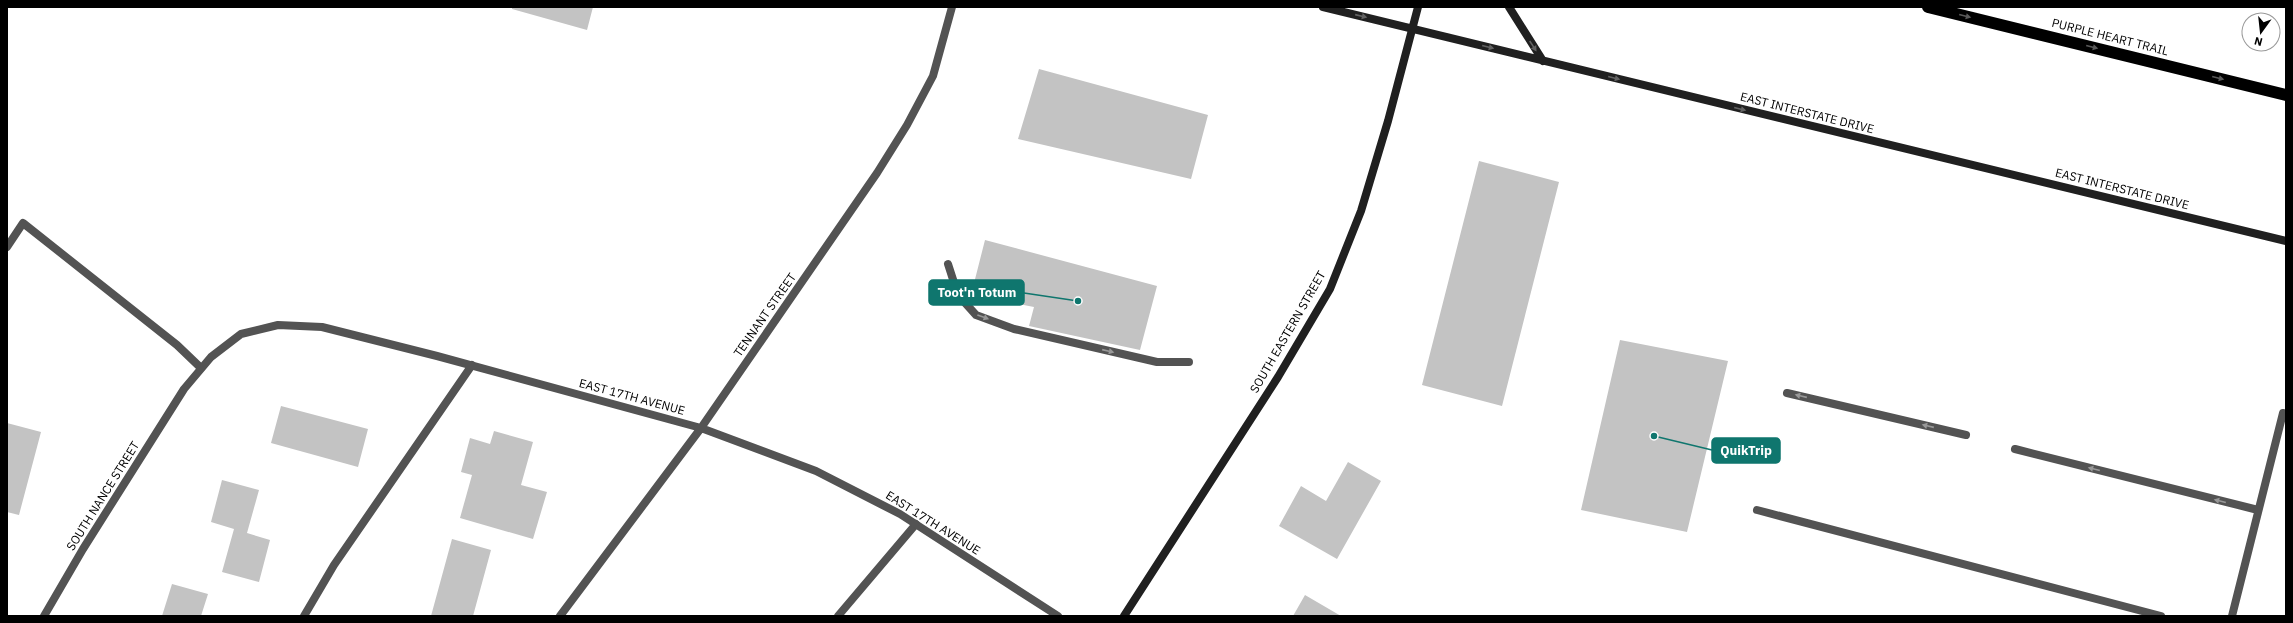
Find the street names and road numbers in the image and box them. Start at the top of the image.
street label: PURPLE HEART TRAIL [2050,15,2170,58]
street label: EAST INTERSTATE DRIVE [1739,89,1876,136]
street label: EAST INTERSTATE DRIVE [2054,165,2191,212]
street label: SOUTH EASTERN STREET [1246,268,1329,395]
street label: TENNANT STREET [730,270,799,360]
street label: EAST 17TH AVENUE [578,375,687,418]
street label: SOUTH NANCE STREET [63,438,142,553]
street label: EAST 17TH AVENUE [883,487,983,558]

